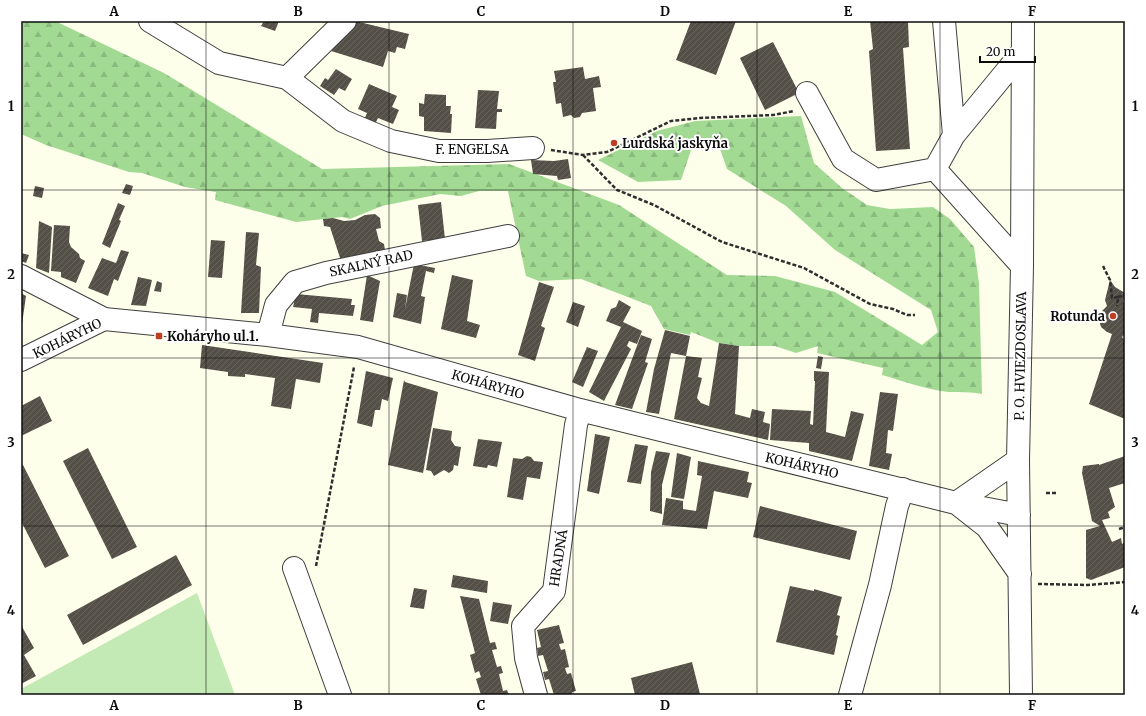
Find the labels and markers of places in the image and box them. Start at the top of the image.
place label: Lurdská jaskyňa [622,135,728,152]
marker: Lurdská jaskyňa [609,138,619,148]
place label: Rotunda [1050,308,1105,325]
marker: Rotunda [1108,311,1118,321]
place label: Koháryho ul.1. [167,328,259,345]
marker: Koháryho ul.1. [154,331,164,341]

